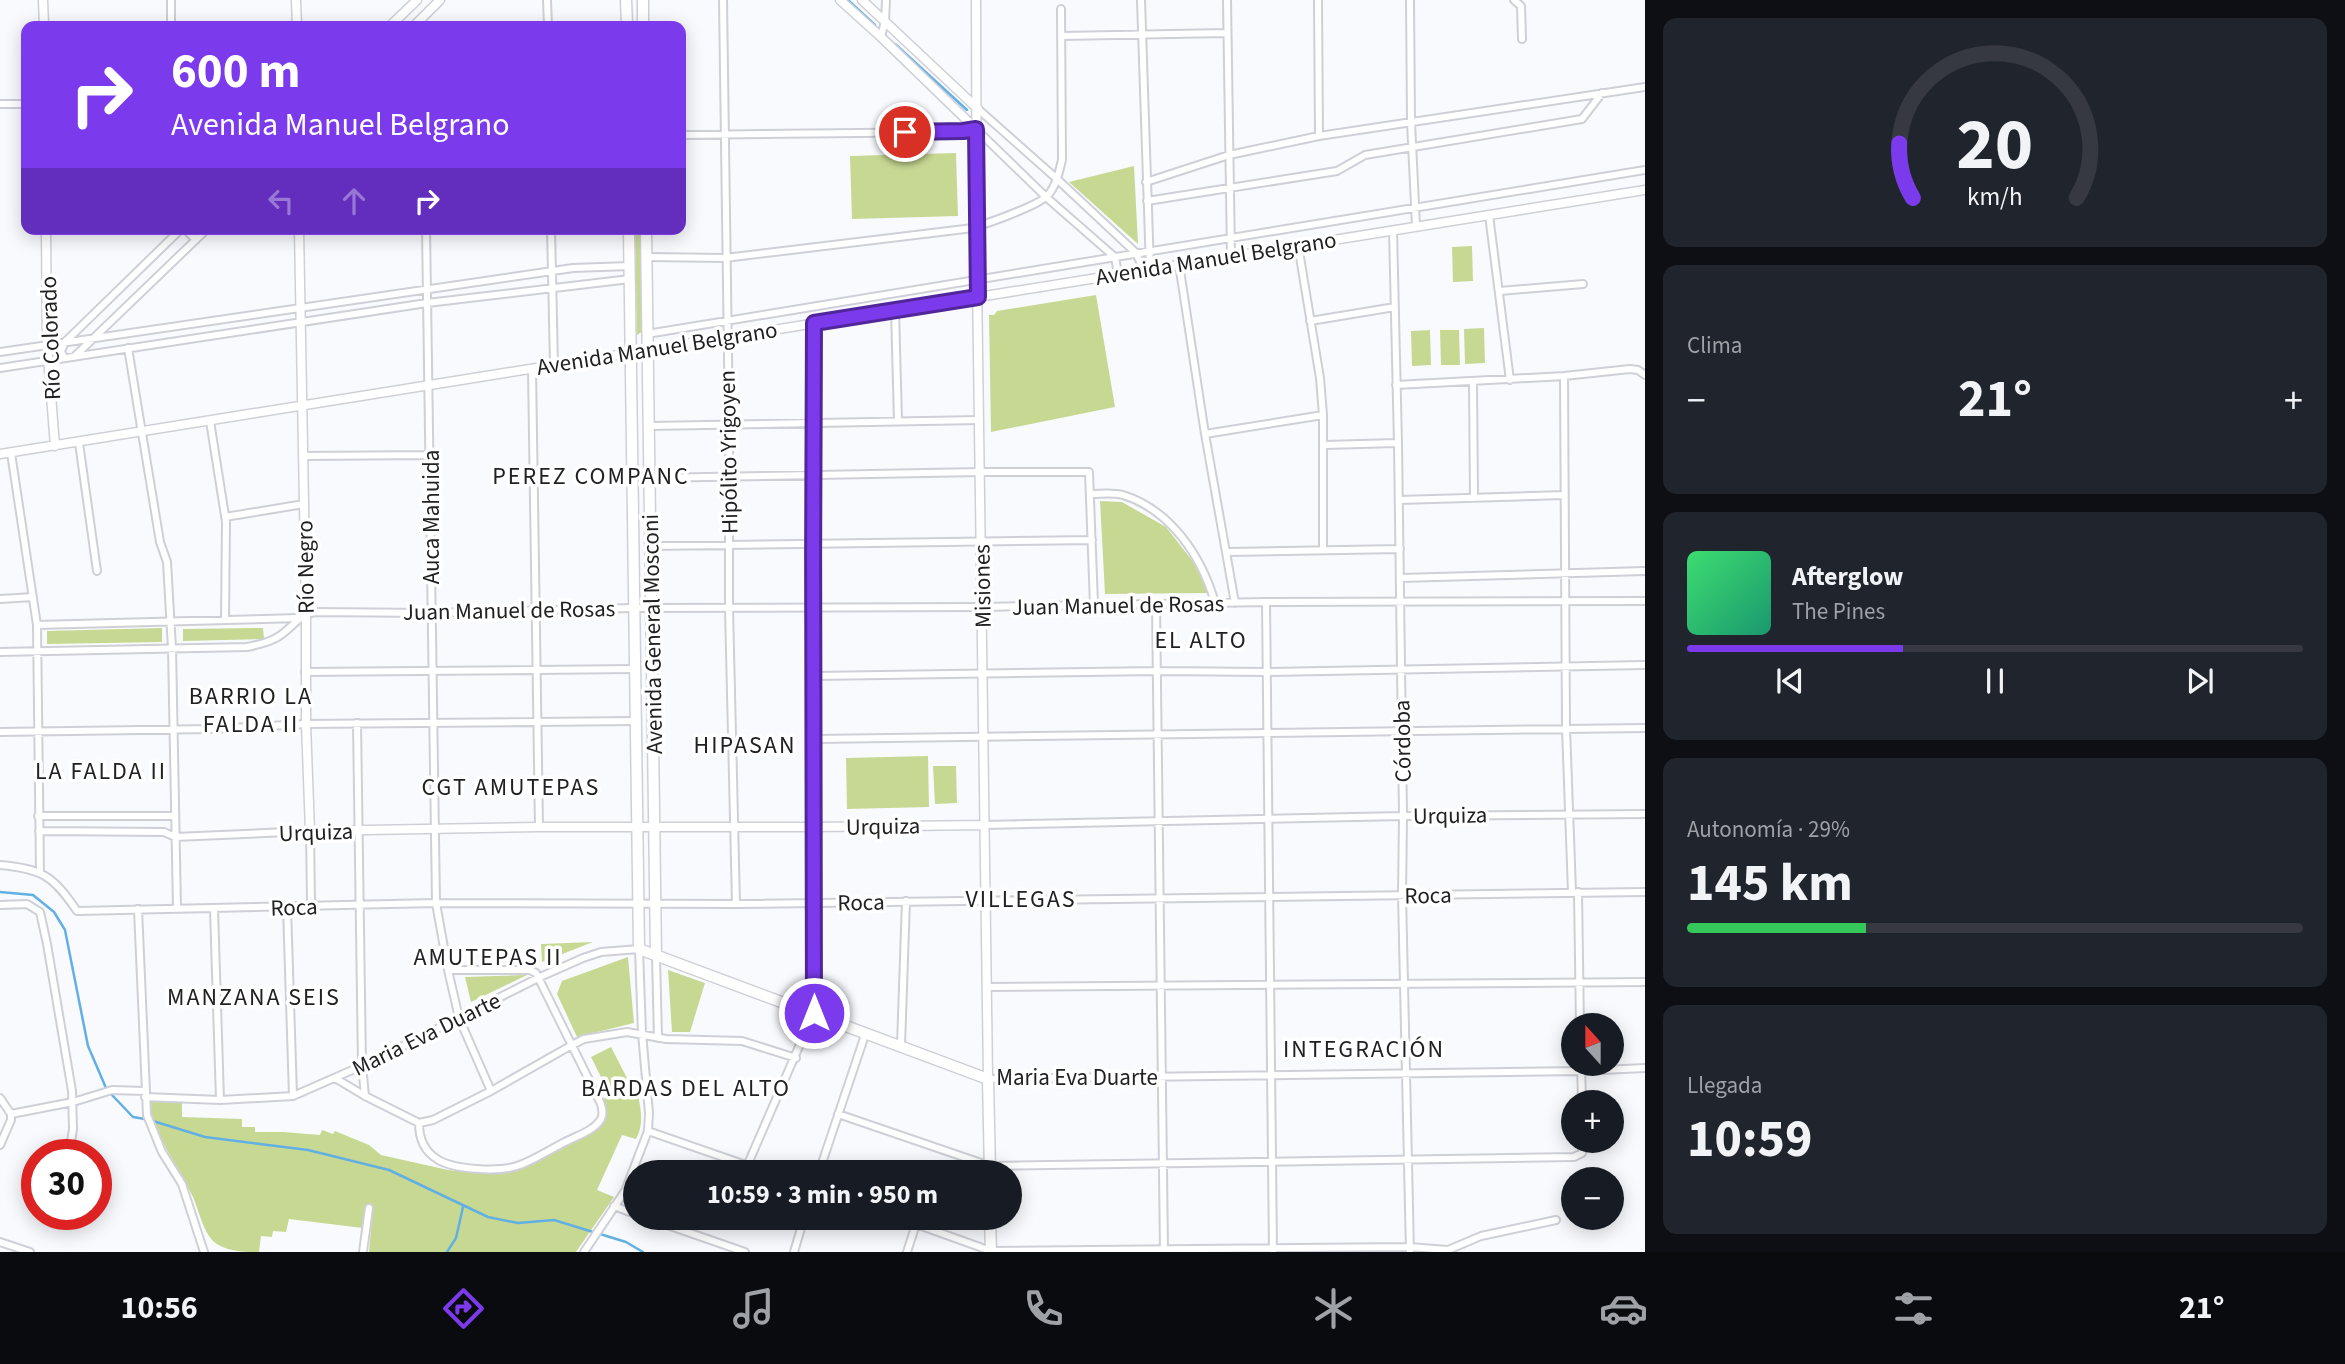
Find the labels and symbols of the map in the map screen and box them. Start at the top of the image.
pin [875,102,935,162]
street label: Avenida Manuel Belgrano [1093,223,1339,294]
street label: Río Colorado [32,275,69,401]
street label: Avenida Manuel Belgrano [534,313,780,384]
street label: Hipólito Yrigoyen [711,370,746,534]
street label: Auca Mahuida [415,450,448,584]
district label: PEREZ COMPANC [492,459,690,494]
street label: Avenida General Mosconi [634,514,671,754]
street label: Río Negro [288,520,323,614]
street label: Misiones [965,544,1000,628]
street label: Juan Manuel de Rosas [1011,587,1225,624]
street label: Juan Manuel de Rosas [402,592,616,629]
district label: EL ALTO [1154,623,1248,658]
district label: BARRIO LA FALDA II [189,679,313,742]
street label: Córdoba [1385,699,1420,783]
district label: HIPASAN [694,728,796,763]
district label: LA FALDA II [35,754,167,789]
district label: CGT AMUTEPAS [422,770,600,805]
street label: Urquiza [1413,798,1487,833]
street label: Urquiza [846,809,920,844]
street label: Urquiza [278,815,354,850]
street label: Roca [1404,879,1452,912]
district label: VILLEGAS [965,882,1077,917]
street label: Roca [837,886,885,919]
street label: Roca [270,890,318,925]
district label: AMUTEPAS II [413,940,563,975]
position arrow [777,976,851,1050]
district label: MANZANA SEIS [167,980,341,1015]
street label: Maria Eva Duarte [346,984,506,1085]
north arrow [1561,1013,1624,1076]
district label: INTEGRACIÓN [1283,1032,1445,1067]
street label: Maria Eva Duarte [996,1061,1158,1094]
district label: BARDAS DEL ALTO [581,1071,791,1106]
speed limit sign: 30 [21,1139,112,1230]

